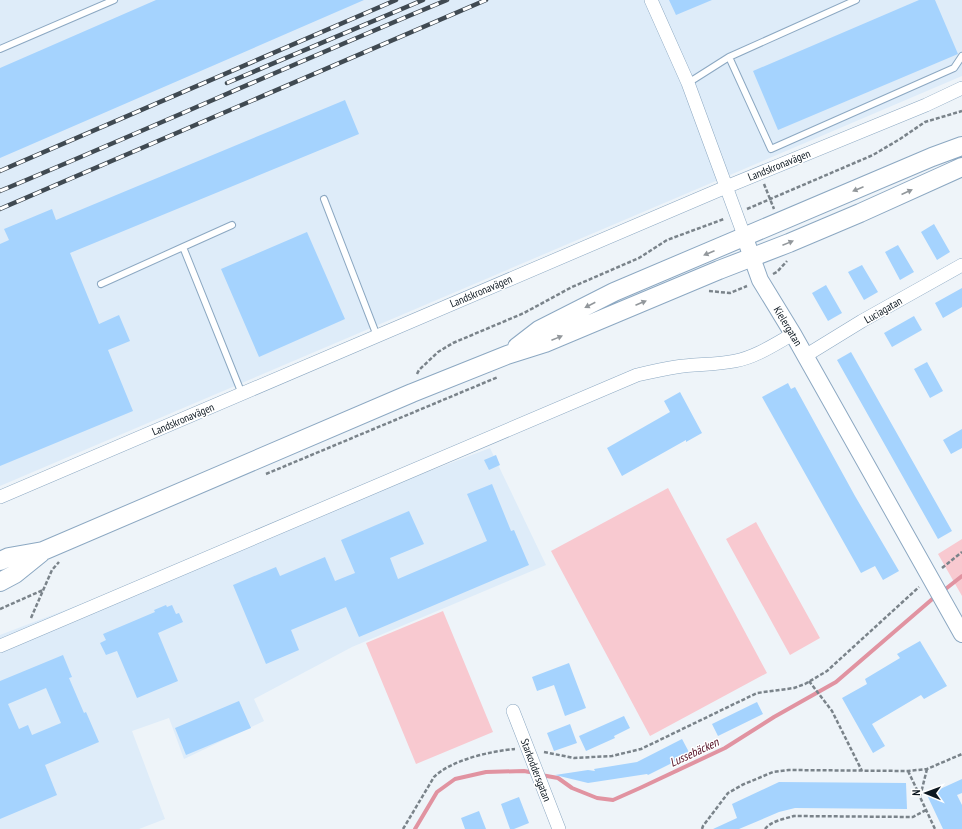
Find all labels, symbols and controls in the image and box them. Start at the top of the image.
street label: Landskronavägen [746,146,812,184]
one-way arrow [852,186,863,192]
one-way arrow [901,189,913,195]
one-way arrow [782,240,794,246]
one-way arrow [702,250,714,256]
street label: Landskronavägen [448,272,514,310]
street label: Luciagatan [862,294,905,326]
one-way arrow [636,299,648,305]
one-way arrow [584,301,596,308]
street label: Kielergatan [771,304,805,349]
one-way arrow [552,334,564,340]
street label: Landskronavägen [150,400,216,438]
water label: Lussebäcken [667,734,721,770]
street label: Starkoddersgatan [518,737,554,804]
north arrow [906,773,946,813]
text: N [909,790,923,796]

